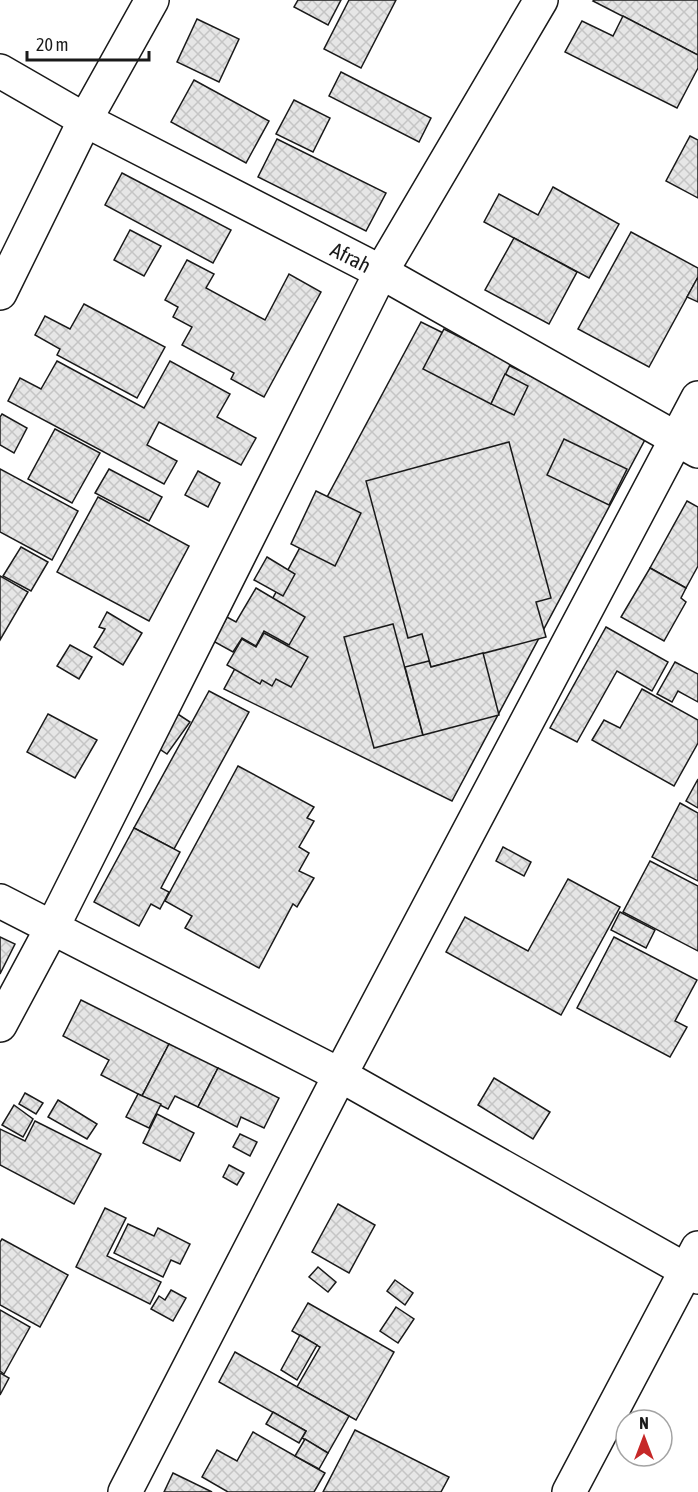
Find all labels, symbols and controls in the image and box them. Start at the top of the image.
scale bar [27,24,148,62]
text: 20 m [36,34,68,55]
street label: Afrah [327,237,375,277]
north arrow [614,1408,674,1468]
text: N [639,1414,649,1432]

